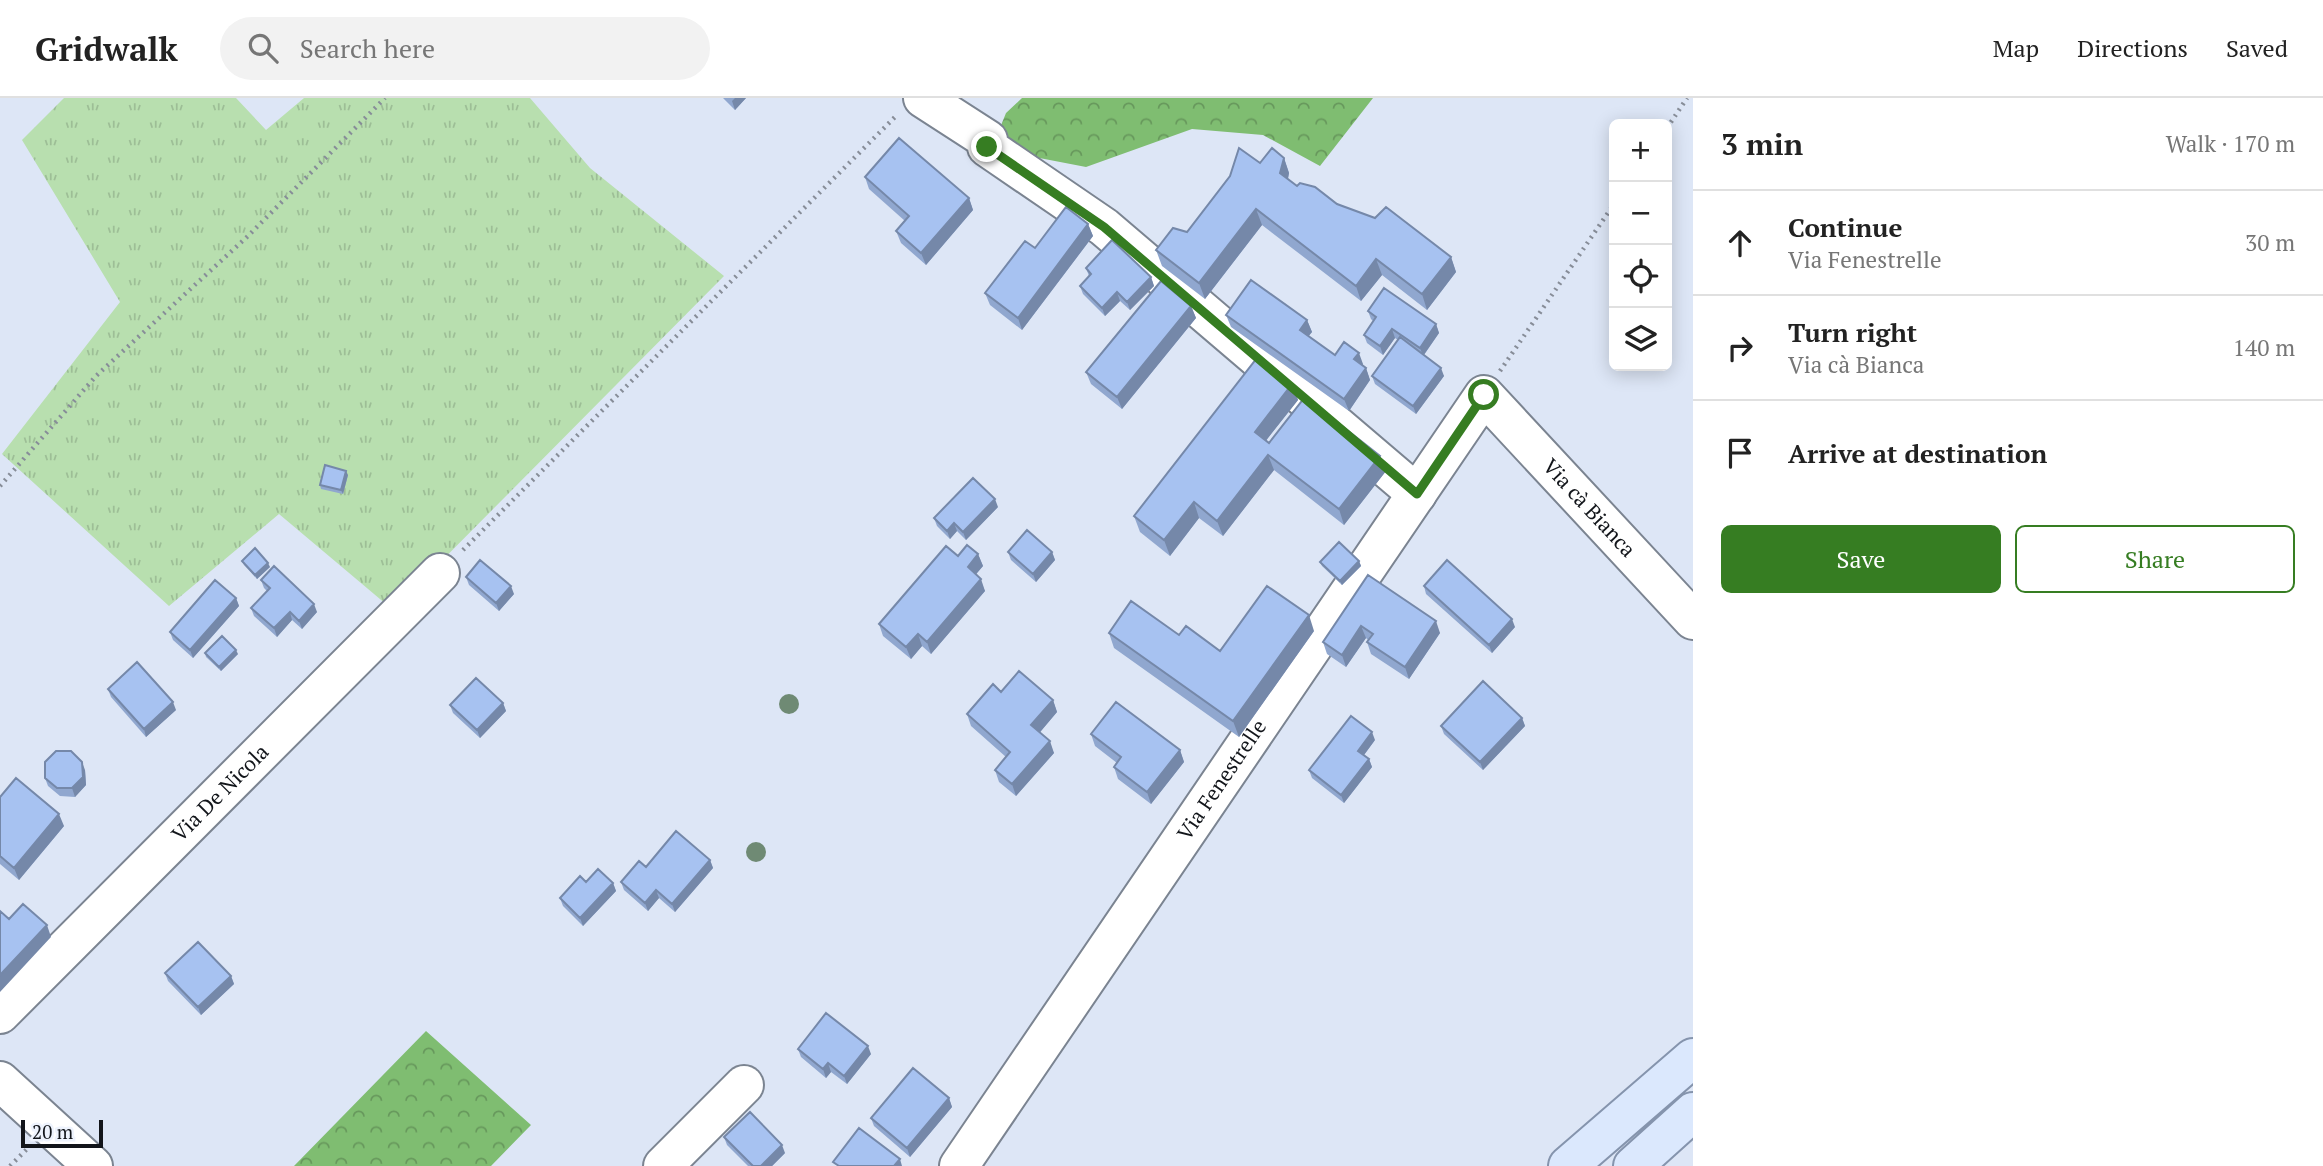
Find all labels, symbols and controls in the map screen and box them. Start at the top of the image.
search box [220,17,710,80]
text: Gridwalk [35,27,178,70]
icon: search [244,29,282,67]
text: Search here [300,31,435,65]
text: Map [1993,32,2039,64]
text: Directions [2077,32,2188,64]
text: Saved [2226,32,2288,64]
map controls [1609,119,1672,371]
button: + [1609,119,1672,182]
text: 3 min [1721,124,1803,164]
text: Walk · 170 m [2166,128,2295,159]
route end [971,131,1002,162]
button: − [1609,182,1672,245]
text: Continue [1788,210,1902,244]
icon: ahead [1721,224,1759,262]
text: 30 m [2245,227,2295,258]
text: Via Fenestrelle [1788,244,1941,275]
button: locate [1609,245,1672,308]
button: layers [1609,308,1672,371]
text: Turn right [1788,315,1917,349]
icon: right [1721,329,1759,367]
text: 140 m [2233,332,2295,363]
text: Via cà Bianca [1788,349,1924,380]
route start [1468,379,1499,410]
icon: arrive [1721,434,1759,472]
text: Arrive at destination [1788,436,2047,470]
street label: Via cà Bianca [1537,452,1643,563]
button: Save [1721,525,2001,593]
button: Share [2015,525,2295,593]
street label: Via Fenestrelle [1170,714,1272,845]
street label: Via De Nicola [165,737,275,847]
scale bar [21,1117,103,1149]
text: 20 m [32,1119,73,1144]

